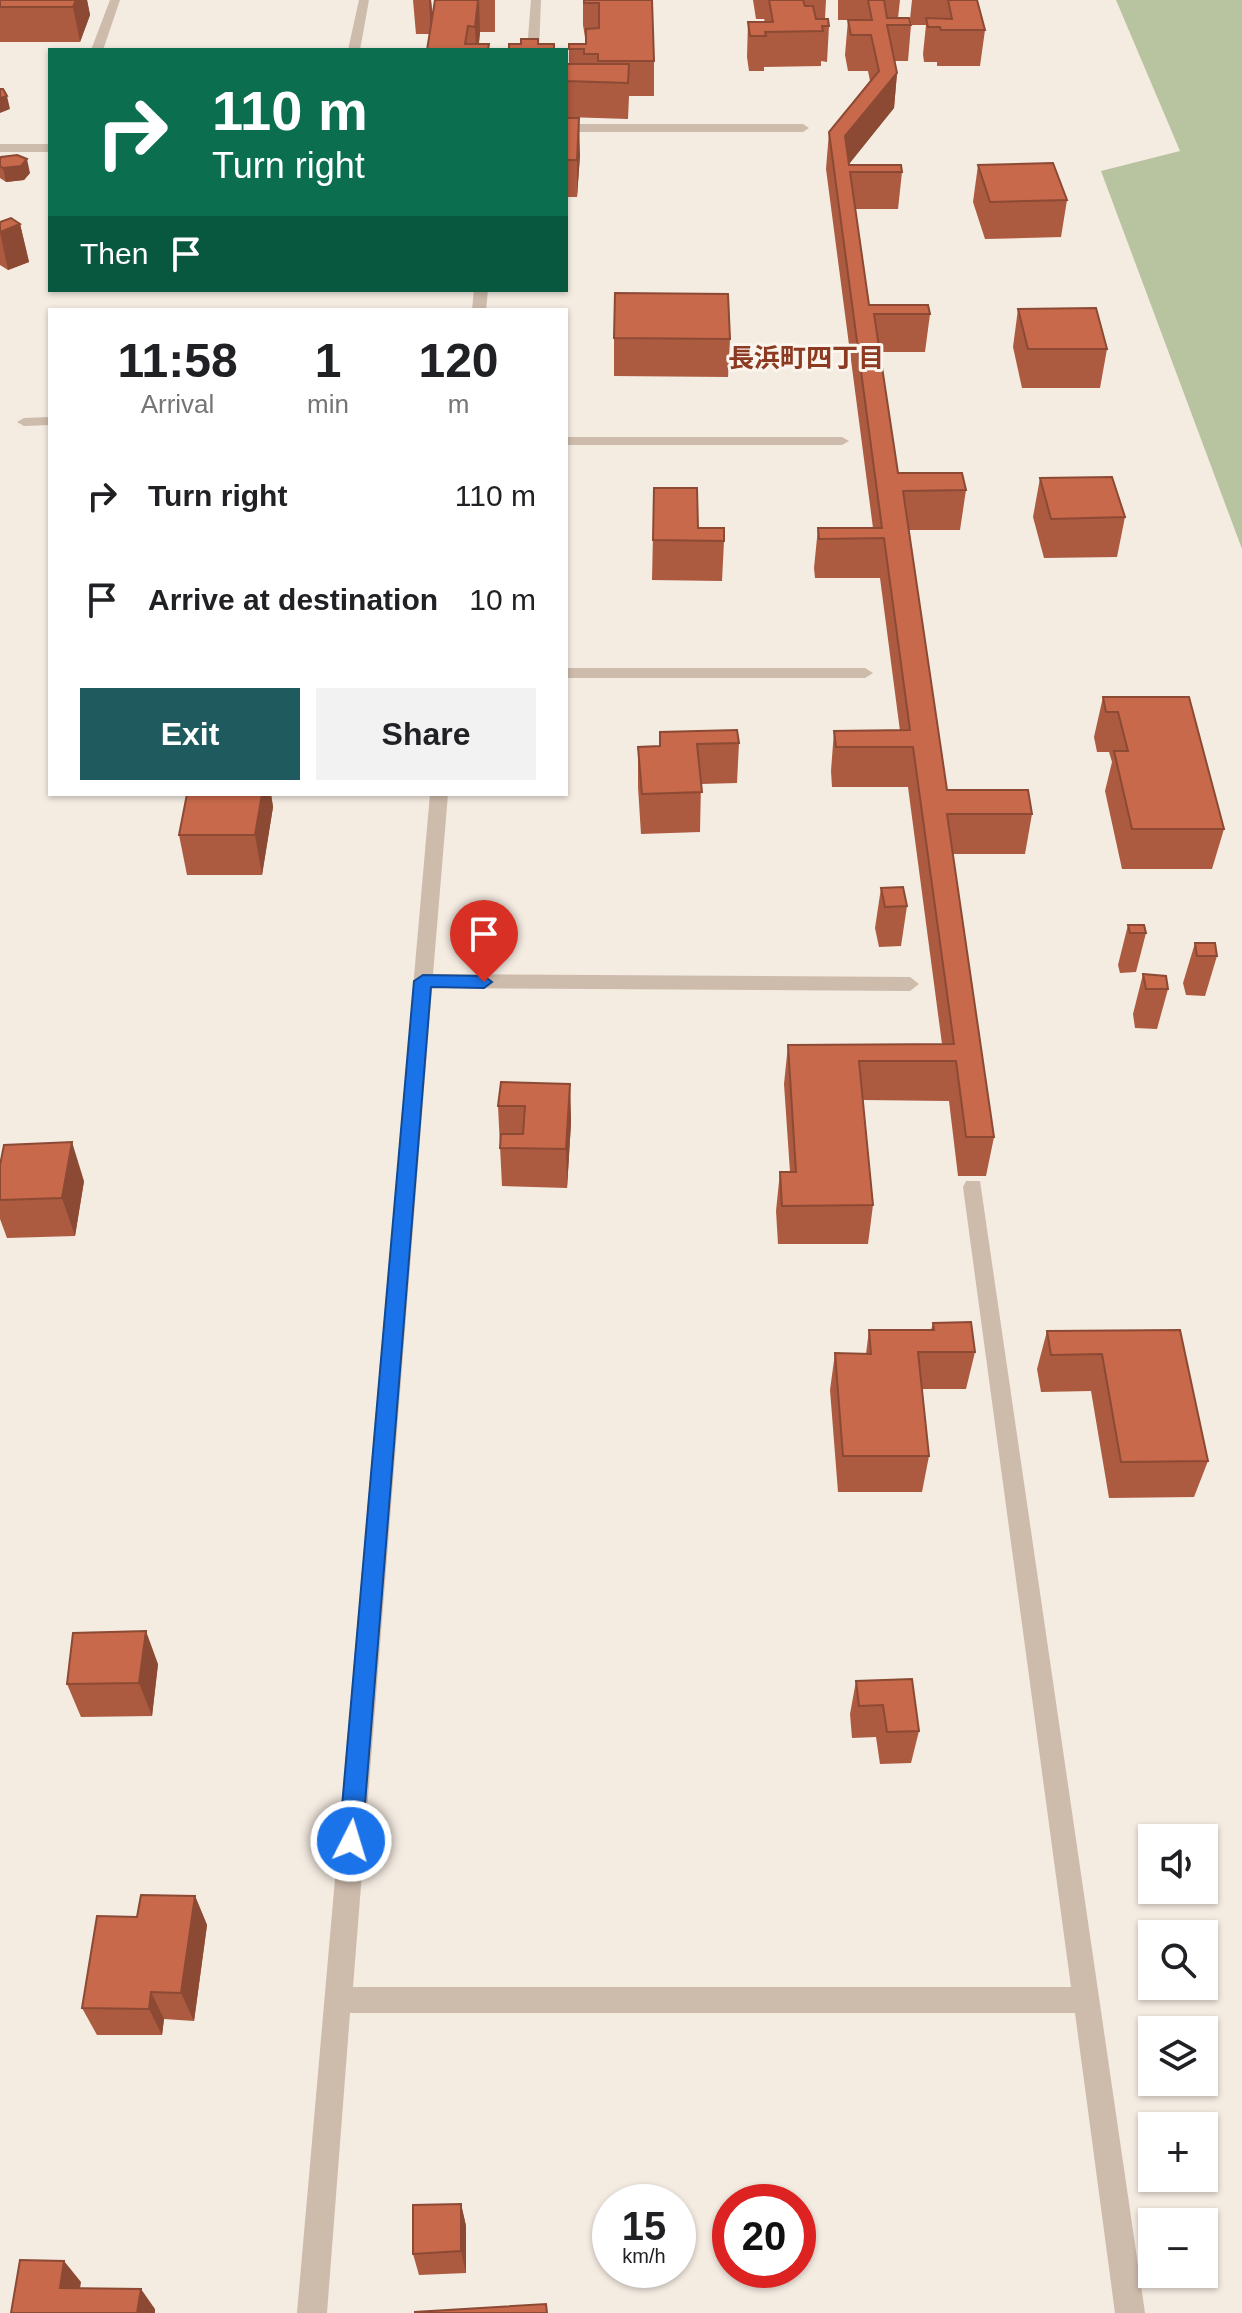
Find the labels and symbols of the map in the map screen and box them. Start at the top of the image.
district label: 長浜町四丁目 [728,343,884,373]
pin [450,900,518,982]
position arrow [309,1799,393,1883]
speed limit sign: 20 [712,2184,816,2288]

